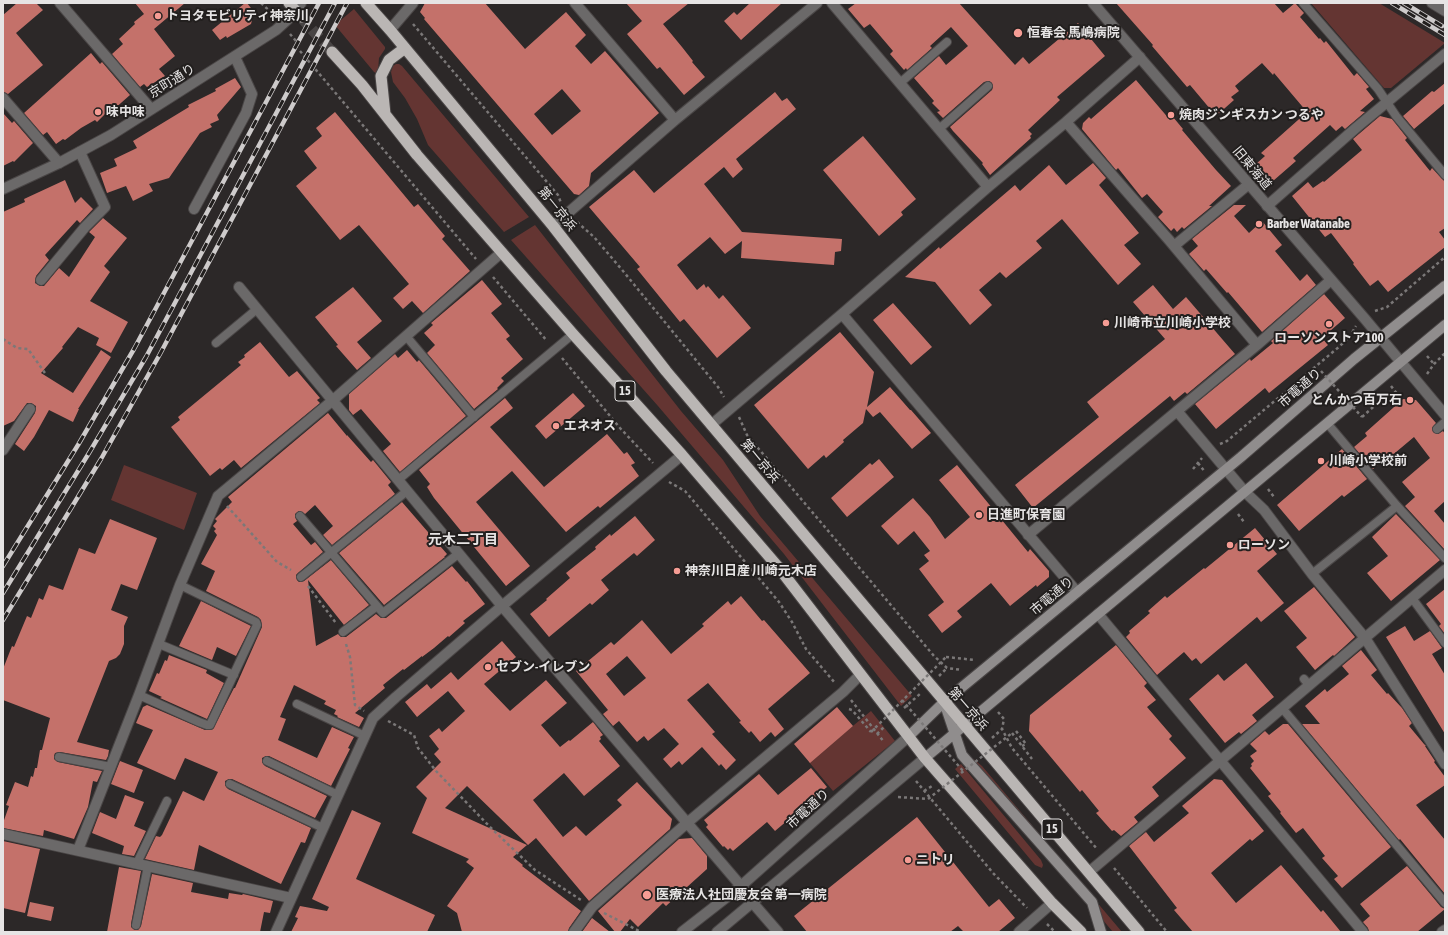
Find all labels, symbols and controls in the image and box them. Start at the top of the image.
place label: トヨタモビリティ神奈川 [166,8,309,24]
marker: トヨタモビリティ神奈川 [153,11,163,21]
place label: 恒春会 馬嶋病院 [1027,25,1120,41]
marker: 恒春会 馬嶋病院 [1012,27,1024,39]
street label: 京町通り [146,61,198,101]
place label: 味中味 [106,104,145,120]
marker: 味中味 [93,107,103,117]
place label: 焼肉ジンギスカン つるや [1179,107,1324,123]
marker: 焼肉ジンギスカン つるや [1166,110,1176,120]
street label: 旧東海道 [1229,143,1275,193]
street label: 第一京浜 [535,184,579,234]
place label: Barber Watanabe [1267,216,1350,232]
marker: Barber Watanabe [1254,219,1264,229]
place label: 川崎市立川崎小学校 [1114,315,1231,331]
marker: 川崎市立川崎小学校 [1101,318,1111,328]
marker: ローソンストア100 [1324,319,1334,329]
place label: ローソンストア100 [1274,330,1384,346]
street label: 市電通り [1275,365,1325,411]
road number: 15 [615,381,635,401]
place label: とんかつ百万石 [1311,392,1402,408]
marker: とんかつ百万石 [1405,395,1415,405]
place label: エネオス [564,418,616,434]
marker: エネオス [551,421,561,431]
street label: 第一京浜 [737,436,783,486]
place label: 川崎小学校前 [1329,453,1407,469]
marker: 川崎小学校前 [1316,456,1326,466]
place label: 日進町保育園 [987,507,1065,523]
marker: 日進町保育園 [974,510,984,520]
district label: 元木二丁目 [428,532,498,548]
place label: ローソン [1238,537,1290,553]
marker: ローソン [1225,540,1235,550]
place label: 神奈川日産 川崎元木店 [685,563,817,579]
marker: 神奈川日産 川崎元木店 [672,566,682,576]
street label: 市電通り [1027,573,1077,619]
place label: セブン-イレブン [496,659,590,675]
marker: セブン-イレブン [483,662,493,672]
street label: 第一京浜 [945,684,991,734]
street label: 市電通り [783,786,833,832]
road number: 15 [1042,819,1062,839]
place label: ニトリ [916,852,955,868]
marker: ニトリ [903,855,913,865]
place label: 医療法人社団慶友会 第一病院 [656,887,827,903]
marker: 医療法人社団慶友会 第一病院 [641,889,653,901]

